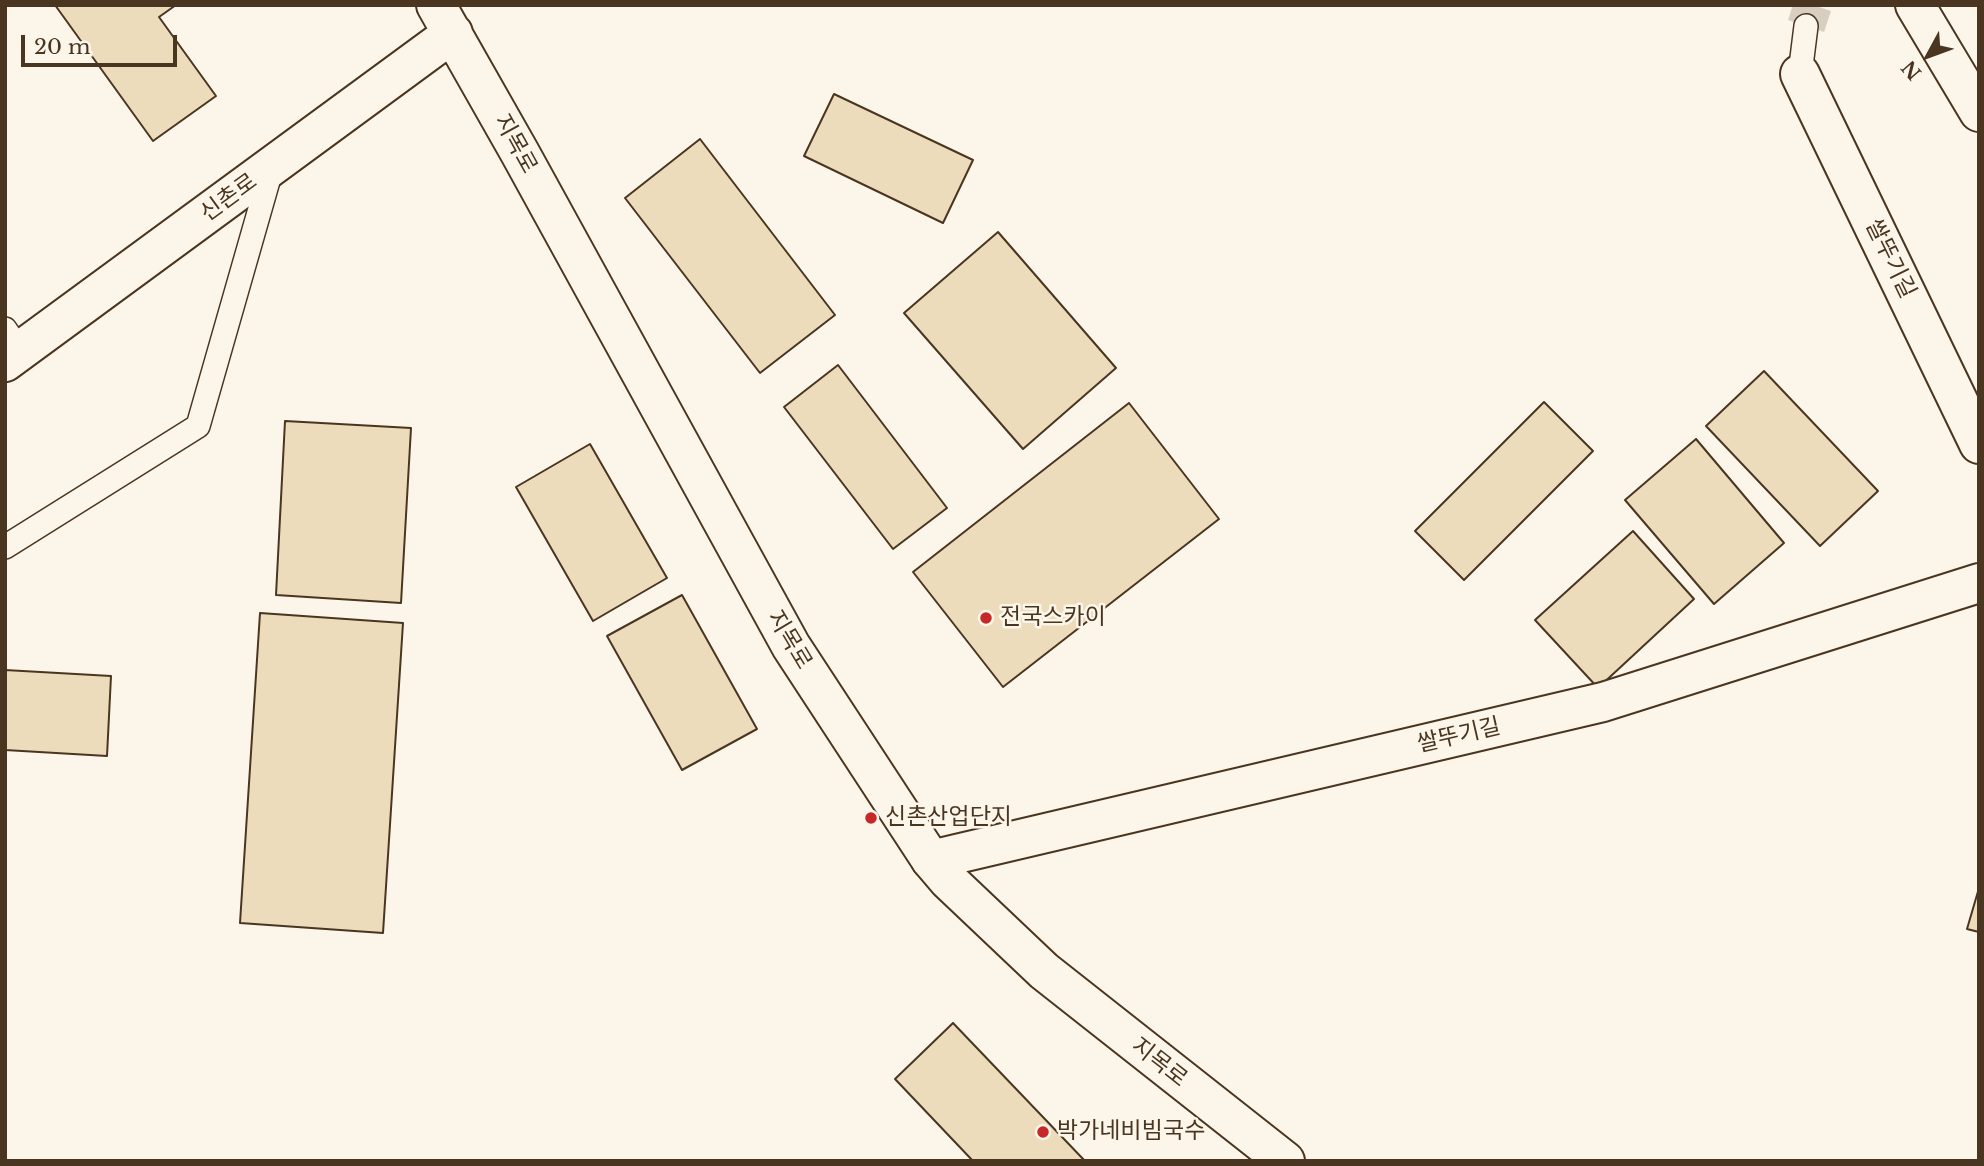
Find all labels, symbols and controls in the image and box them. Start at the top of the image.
scale bar [24,21,180,65]
north arrow [1893,21,1963,91]
text: 20 m [34,34,91,60]
text: N [1897,56,1926,84]
street label: 지목로 [488,110,542,178]
street label: 신촌로 [195,168,263,228]
street label: 쌀뚜기길 [1859,215,1921,303]
place label: 전국스카이 [1000,604,1106,632]
street label: 지목로 [761,606,817,674]
marker: 전국스카이 [978,610,994,626]
street label: 쌀뚜기길 [1415,713,1503,759]
place label: 신촌산업단지 [885,804,1012,832]
marker: 신촌산업단지 [863,810,879,826]
street label: 지목로 [1125,1033,1193,1093]
place label: 박가네비빔국수 [1057,1118,1205,1146]
marker: 박가네비빔국수 [1035,1124,1051,1140]

